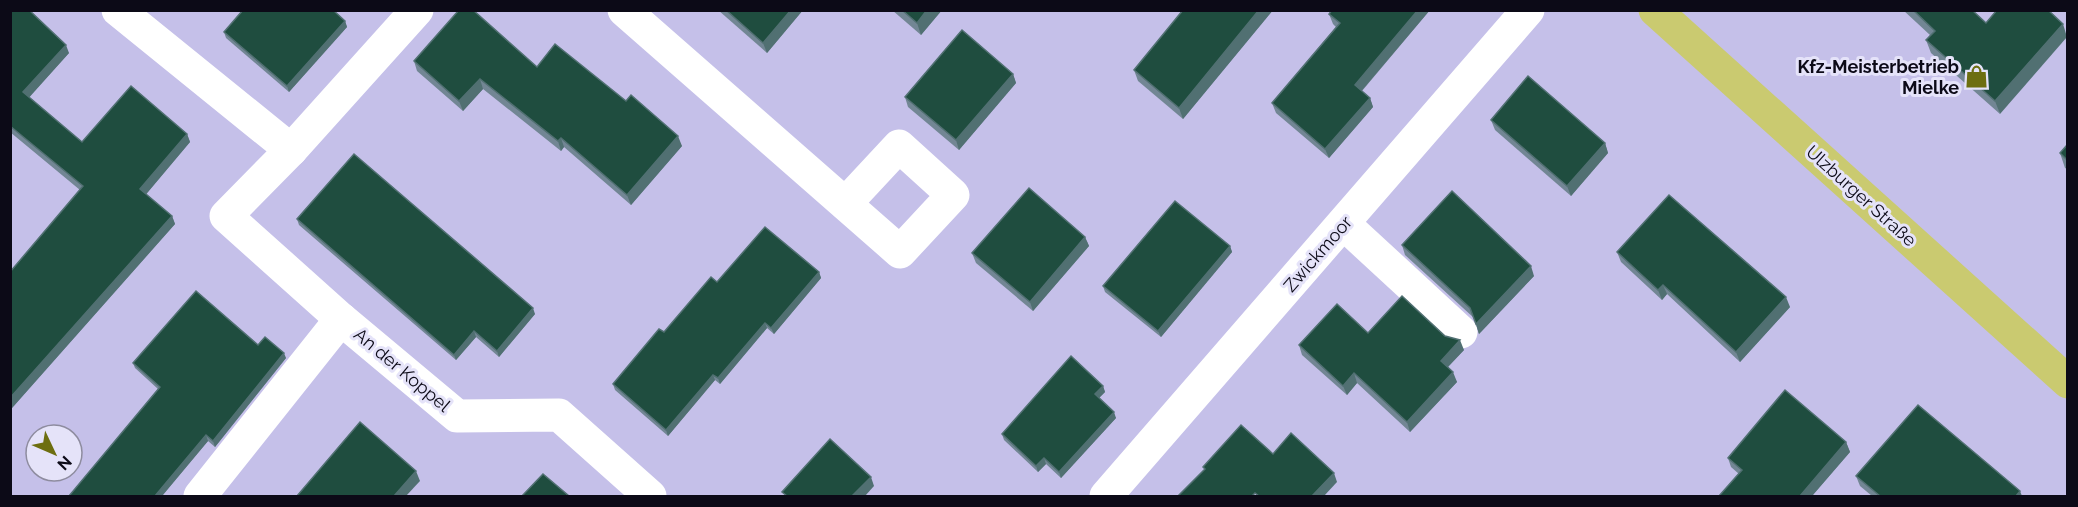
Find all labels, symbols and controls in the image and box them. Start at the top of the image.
place label: Kfz-Meisterbetrieb Mielke [1797,56,1959,98]
shop icon: Kfz-Meisterbetrieb Mielke [1964,64,1990,90]
street label: Ulzburger Straße [1802,141,1921,251]
street label: Zwickmoor [1279,211,1357,296]
street label: An der Koppel [350,323,455,416]
north arrow [24,423,84,483]
text: N [53,452,76,474]

